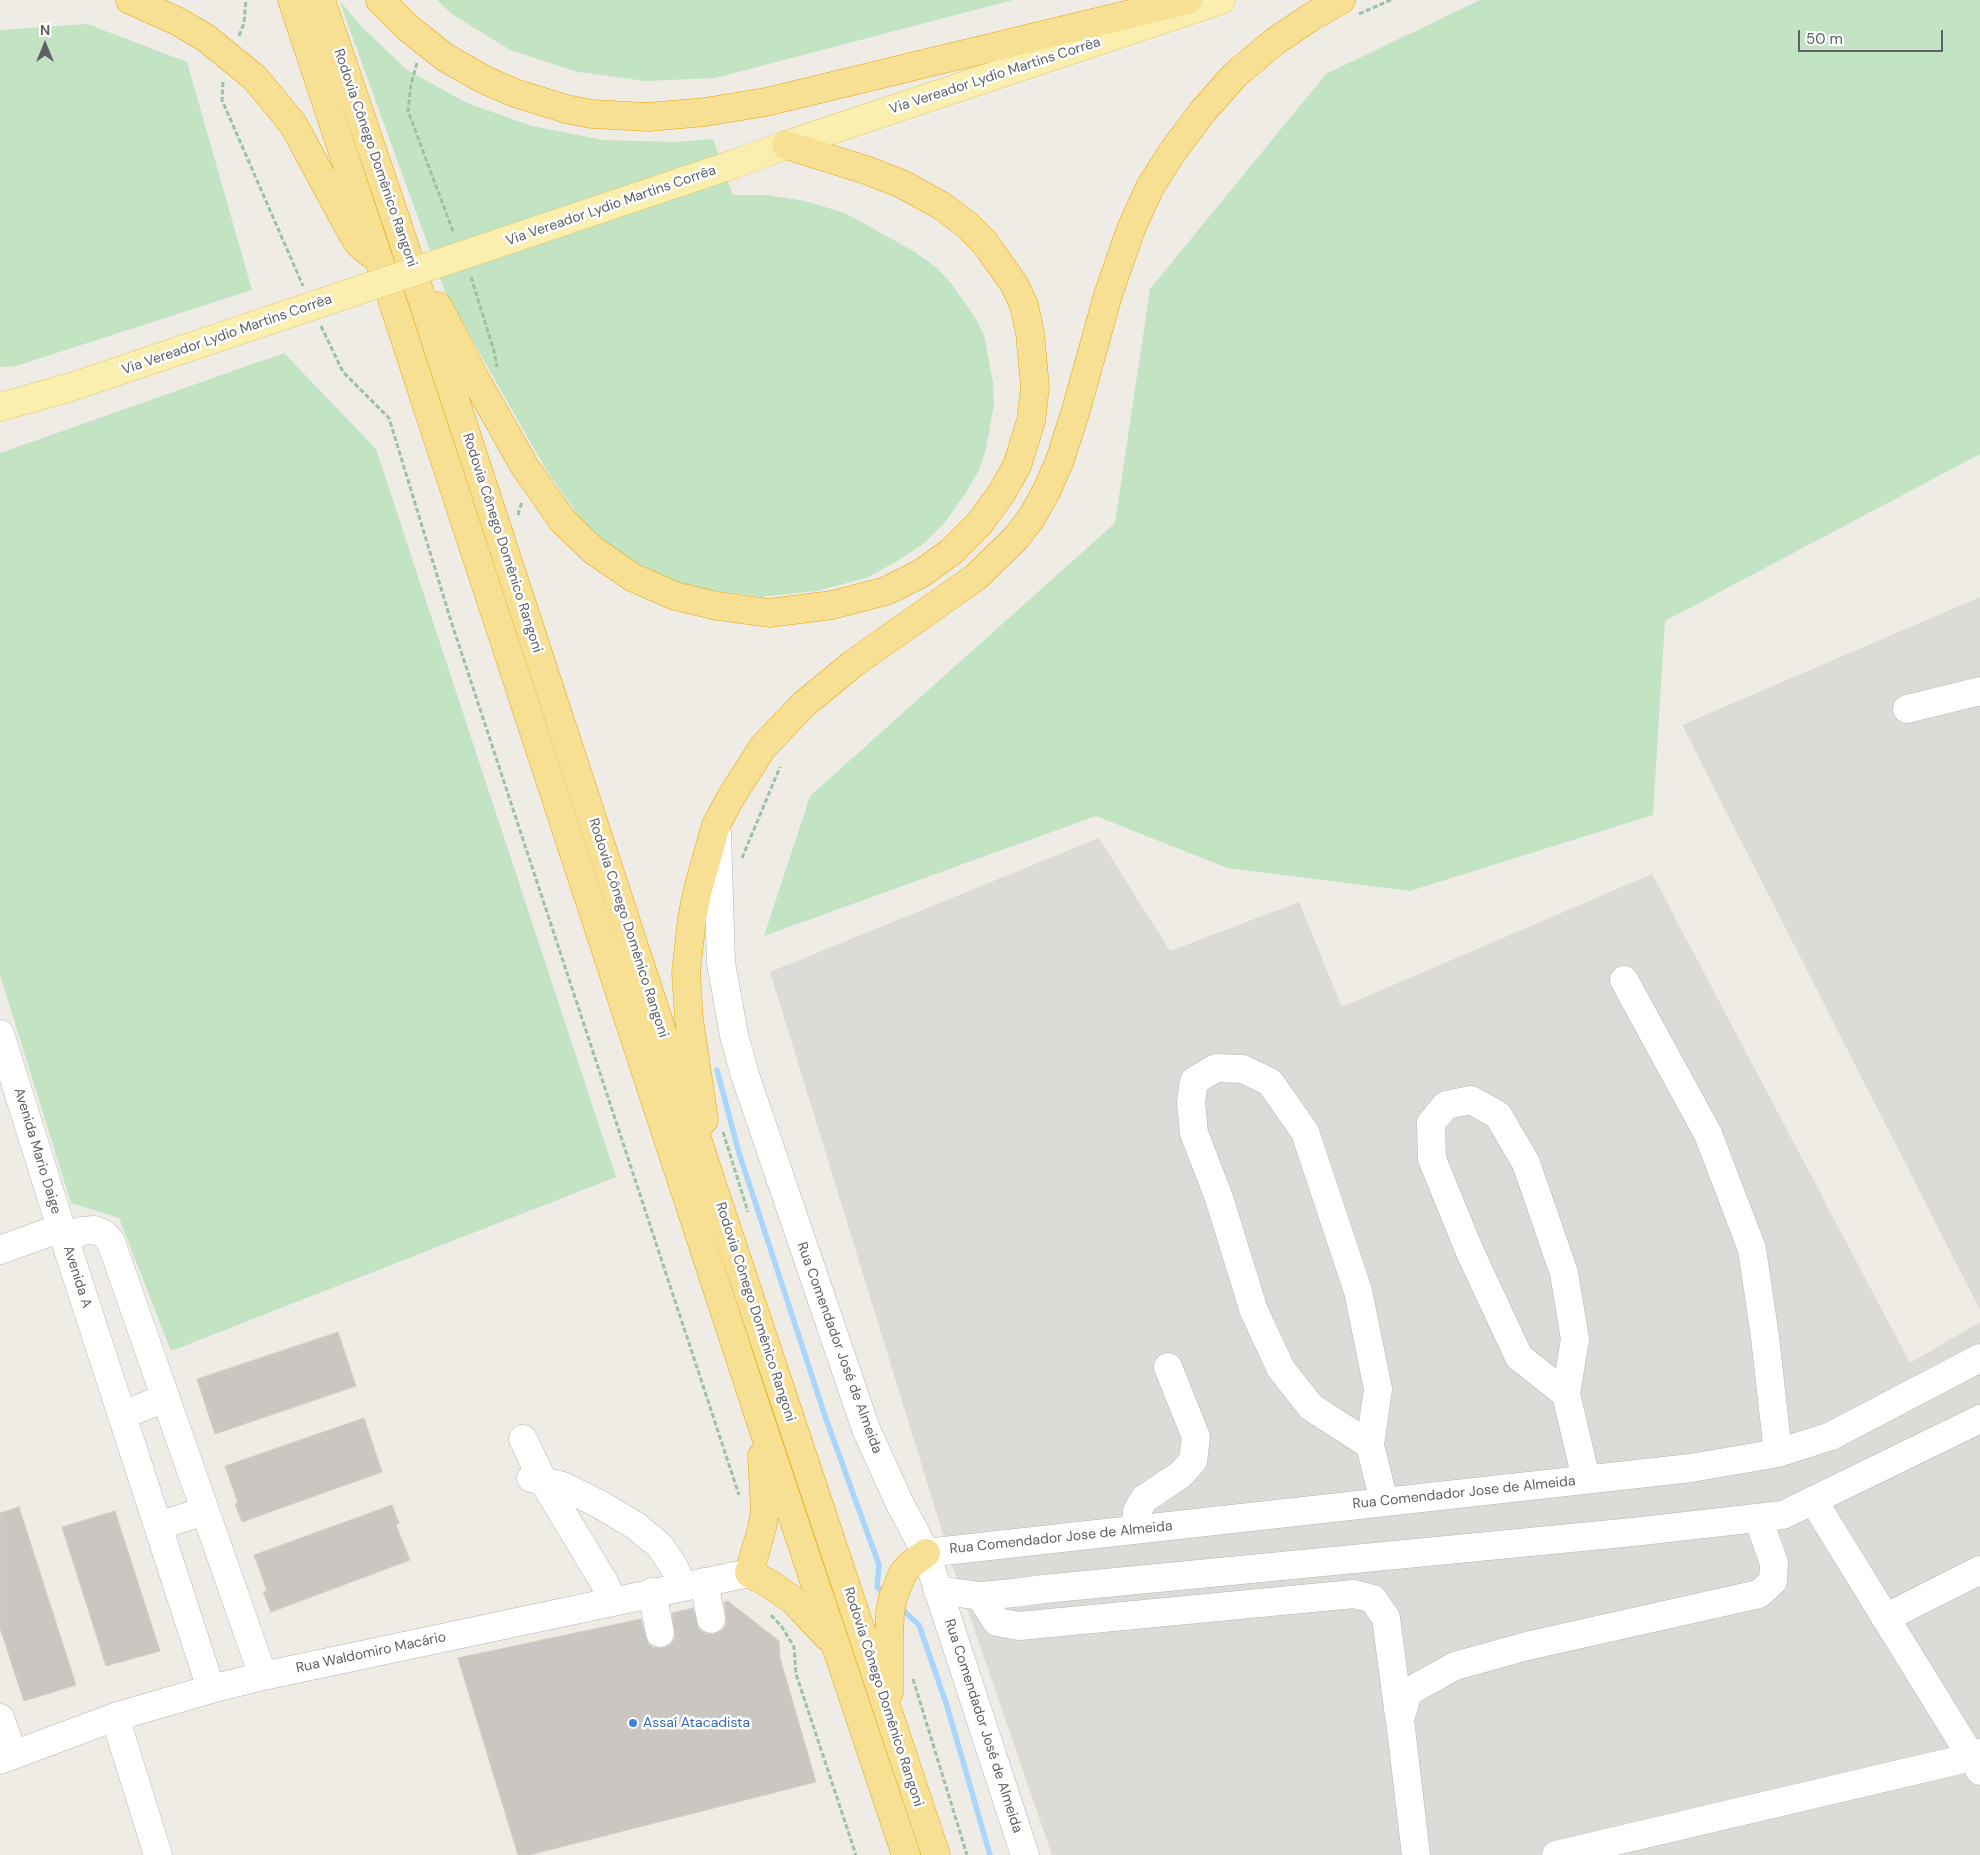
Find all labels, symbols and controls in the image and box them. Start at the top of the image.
north arrow [20,20,70,70]
scale bar [1800,20,1945,52]
text: N [40,21,50,39]
text: 50 m [1806,29,1843,49]
street label: Via Vereador Lydio Martins Corrêa [887,34,1103,118]
street label: Rodovia Cônego Domênico Rangoni [330,47,420,269]
street label: Via Vereador Lydio Martins Corrêa [504,162,718,250]
street label: Via Vereador Lydio Martins Corrêa [120,291,334,379]
street label: Rodovia Cônego Domênico Rangoni [459,431,545,655]
street label: Rodovia Cônego Domênico Rangoni [585,816,671,1040]
street label: Avenida Mario Daige [10,1086,64,1216]
street label: Rodovia Cônego Domênico Rangoni [712,1200,798,1424]
street label: Rua Comendador José de Almeida [793,1240,885,1456]
street label: Avenida A [59,1244,95,1310]
street label: Rua Comendador Jose de Almeida [1352,1473,1576,1513]
street label: Rua Comendador Jose de Almeida [949,1518,1173,1558]
street label: Rodovia Cônego Domênico Rangoni [840,1585,926,1809]
street label: Rua Comendador José de Almeida [940,1617,1026,1835]
street label: Rua Waldomiro Macário [294,1629,448,1677]
place label: Assaí Atacadista [643,1715,750,1731]
marker: Assaí Atacadista [627,1717,639,1729]

